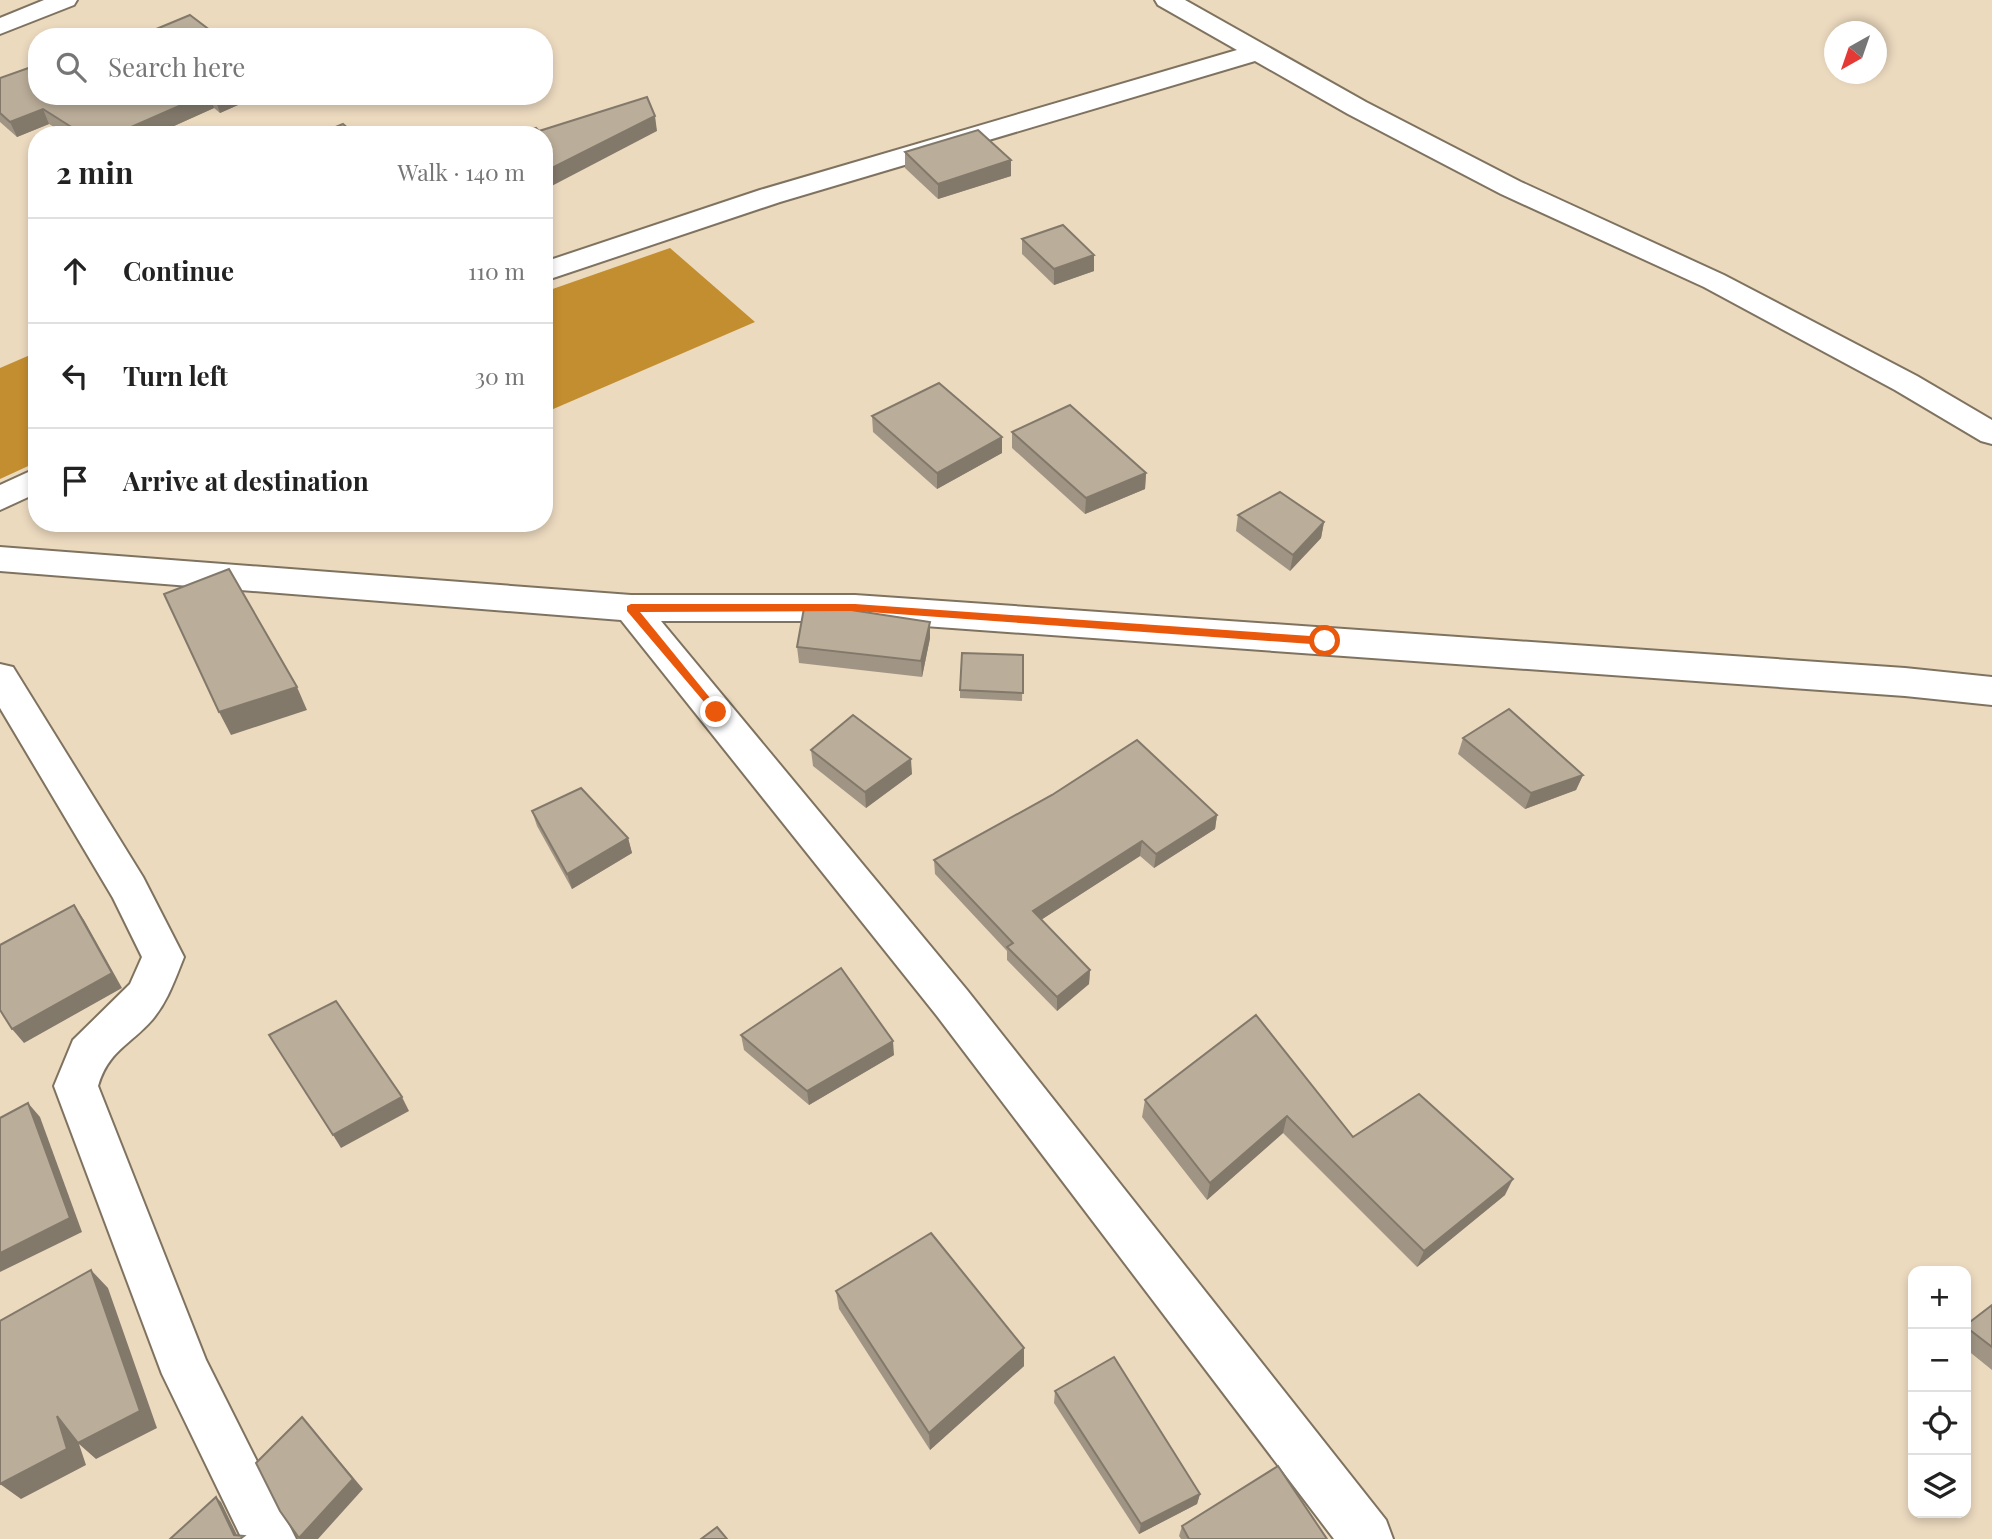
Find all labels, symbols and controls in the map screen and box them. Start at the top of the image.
north arrow [1824,21,1887,84]
search box [28,28,553,105]
icon: search [52,48,90,86]
text: Search here [108,49,245,84]
text: 2 min [56,152,133,192]
text: Walk · 140 m [398,156,525,187]
icon: ahead [56,252,94,290]
text: Continue [123,253,234,288]
text: 110 m [468,255,525,286]
icon: left [56,357,94,395]
text: Turn left [123,358,228,393]
text: 30 m [475,360,525,391]
icon: arrive [56,462,94,500]
text: Arrive at destination [123,463,369,498]
route start [1309,625,1340,656]
route end [700,696,731,727]
map controls [1908,1266,1971,1518]
button: + [1908,1266,1971,1329]
button: − [1908,1329,1971,1392]
button: locate [1908,1392,1971,1455]
button: layers [1908,1455,1971,1518]

